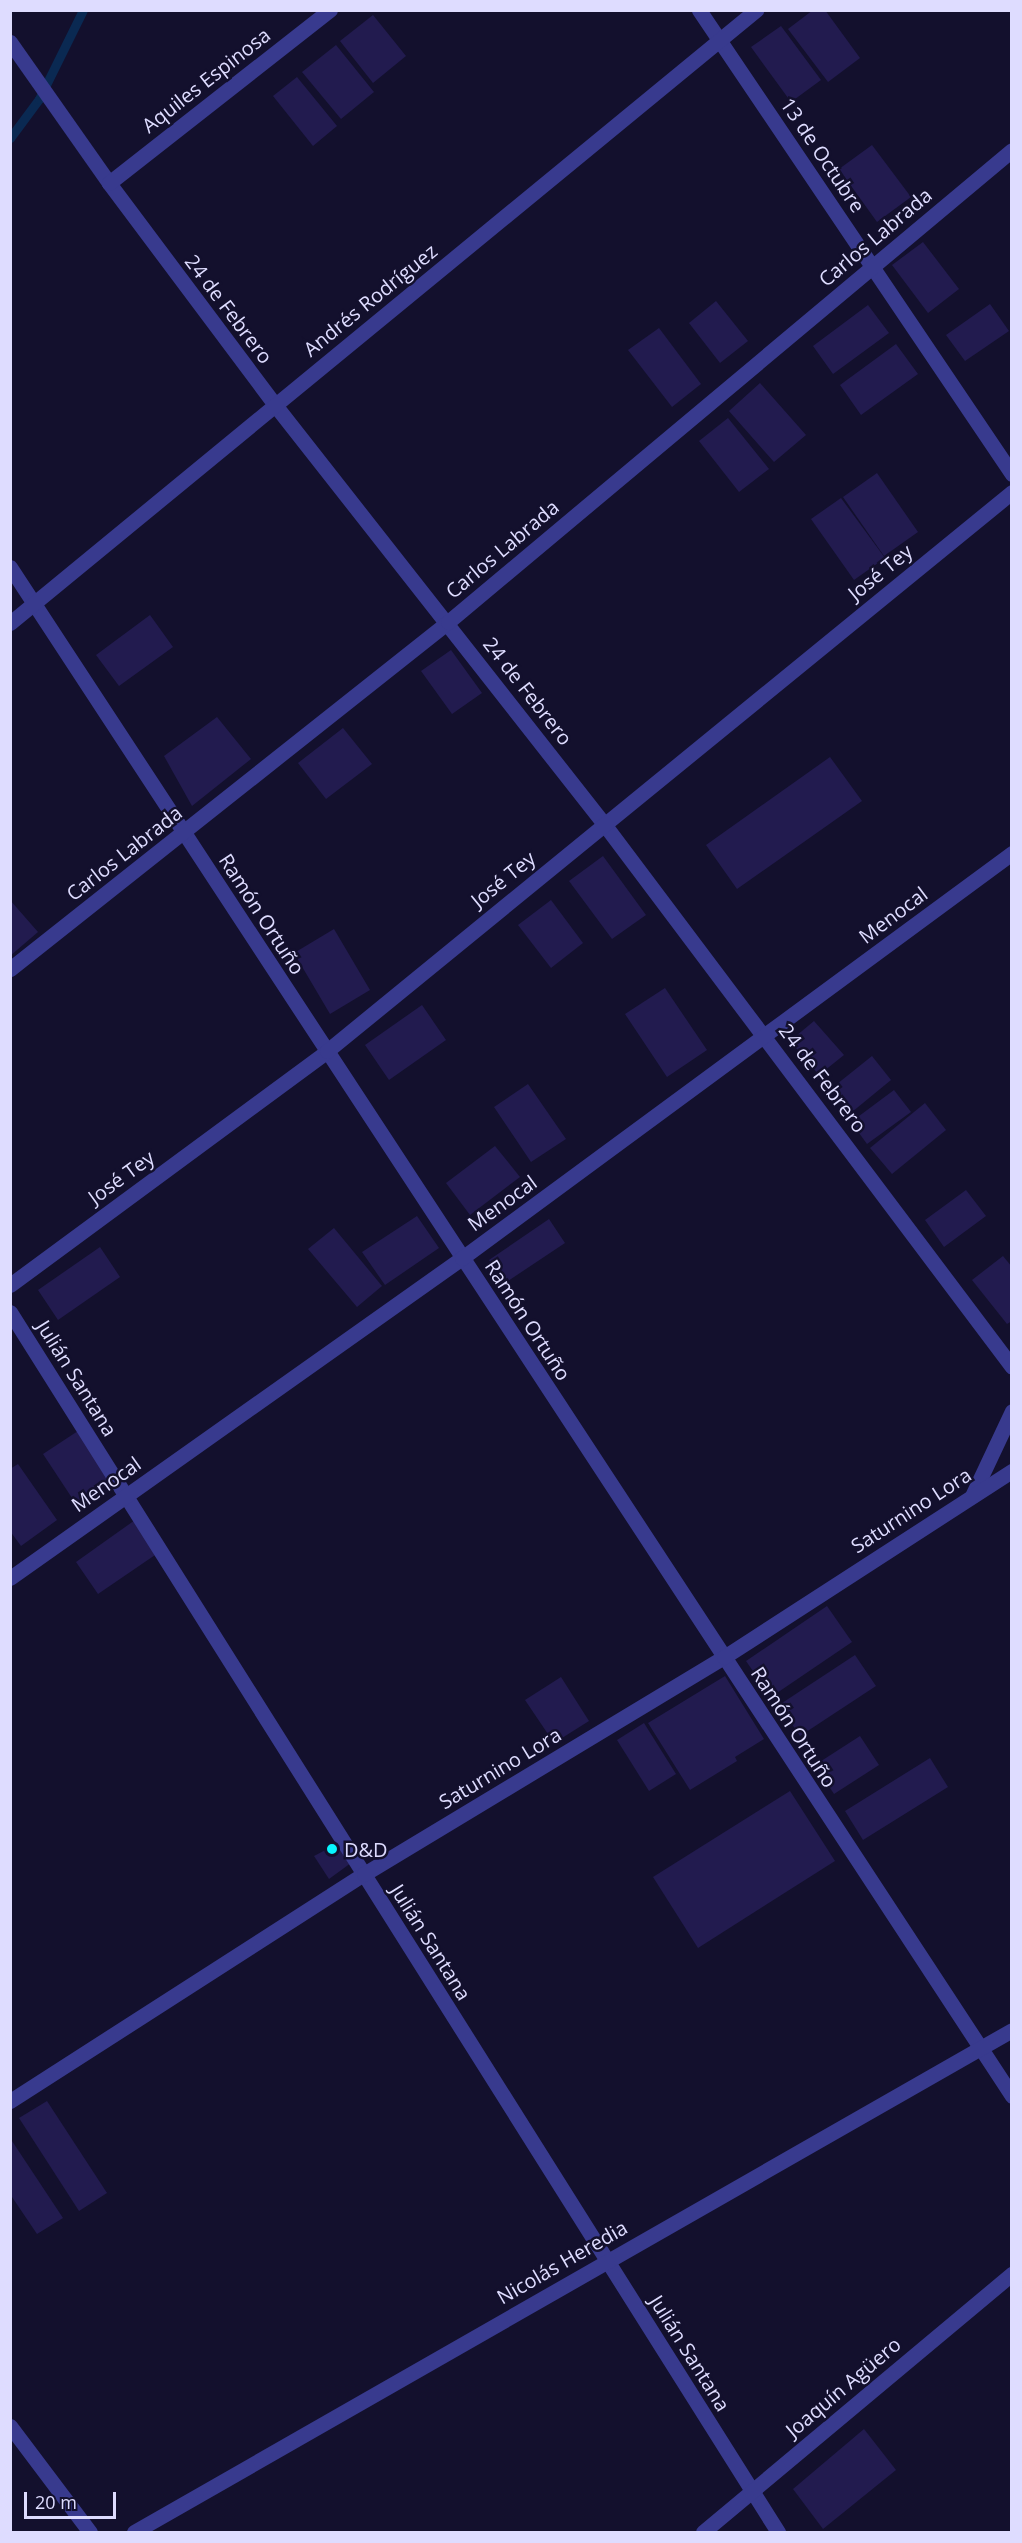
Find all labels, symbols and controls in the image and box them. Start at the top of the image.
street label: Aquiles Espinosa [137,22,275,138]
street label: 13 de Octubre [776,93,870,217]
street label: Carlos Labrada [814,183,936,291]
street label: Andrés Rodríguez [298,239,442,361]
street label: 24 de Febrero [180,250,278,368]
street label: Carlos Labrada [441,495,563,603]
street label: José Tey [843,539,917,605]
street label: 24 de Febrero [478,632,578,750]
street label: Carlos Labrada [61,800,187,906]
street label: José Tey [466,846,540,912]
street label: Ramón Ortuño [214,849,310,979]
street label: Menocal [854,882,932,948]
street label: 24 de Febrero [774,1019,872,1137]
street label: José Tey [83,1145,159,1209]
street label: Menocal [463,1170,541,1236]
street label: Ramón Ortuño [480,1255,576,1385]
street label: Julián Santana [32,1316,122,1440]
street label: Menocal [67,1451,145,1517]
street label: Saturnino Lora [847,1462,975,1558]
street label: Ramón Ortuño [746,1662,842,1792]
street label: Saturnino Lora [435,1722,565,1814]
place label: D&D [344,1837,388,1861]
marker: D&D [325,1842,339,1856]
street label: Julián Santana [386,1880,476,2004]
street label: Nicolás Heredia [493,2215,631,2309]
street label: Julián Santana [645,2291,735,2415]
street label: Joaquín Agüero [781,2332,905,2442]
scale bar [27,2480,118,2518]
text: 20 m [35,2490,77,2514]

